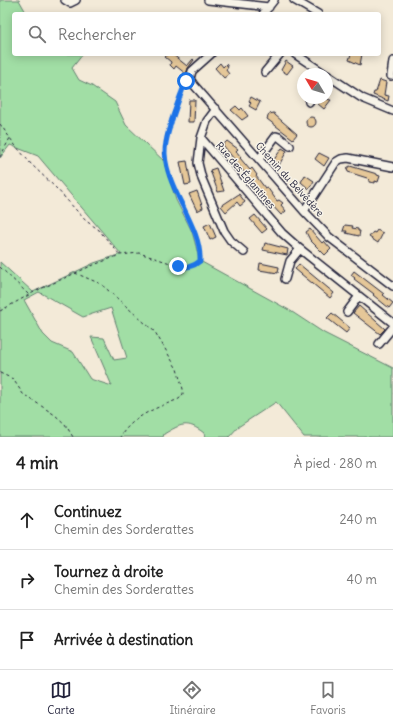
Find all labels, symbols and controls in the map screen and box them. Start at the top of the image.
search box [12,12,381,56]
icon: search [26,23,48,45]
text: Rechercher [58,25,136,44]
north arrow [297,68,333,104]
route start [177,72,195,90]
street label: Rue des Églantines [213,139,278,212]
street label: Chemin du Belvédère [253,139,327,219]
route end [169,257,187,275]
text: 4 min [16,452,58,474]
text: À pied · 280 m [294,455,377,472]
text: Continuez [54,502,122,521]
icon: ahead [16,509,38,531]
text: 240 m [340,511,377,528]
text: Chemin des Sorderattes [54,521,194,538]
text: Tournez à droite [54,562,163,581]
icon: right [16,569,38,591]
text: 40 m [346,571,377,588]
text: Chemin des Sorderattes [54,581,194,598]
icon: arrive [16,629,38,651]
text: Arrivée à destination [54,630,193,649]
tab: Carte [47,679,75,717]
tab: Itinéraire [169,679,216,717]
tab: Favoris [310,679,346,717]

